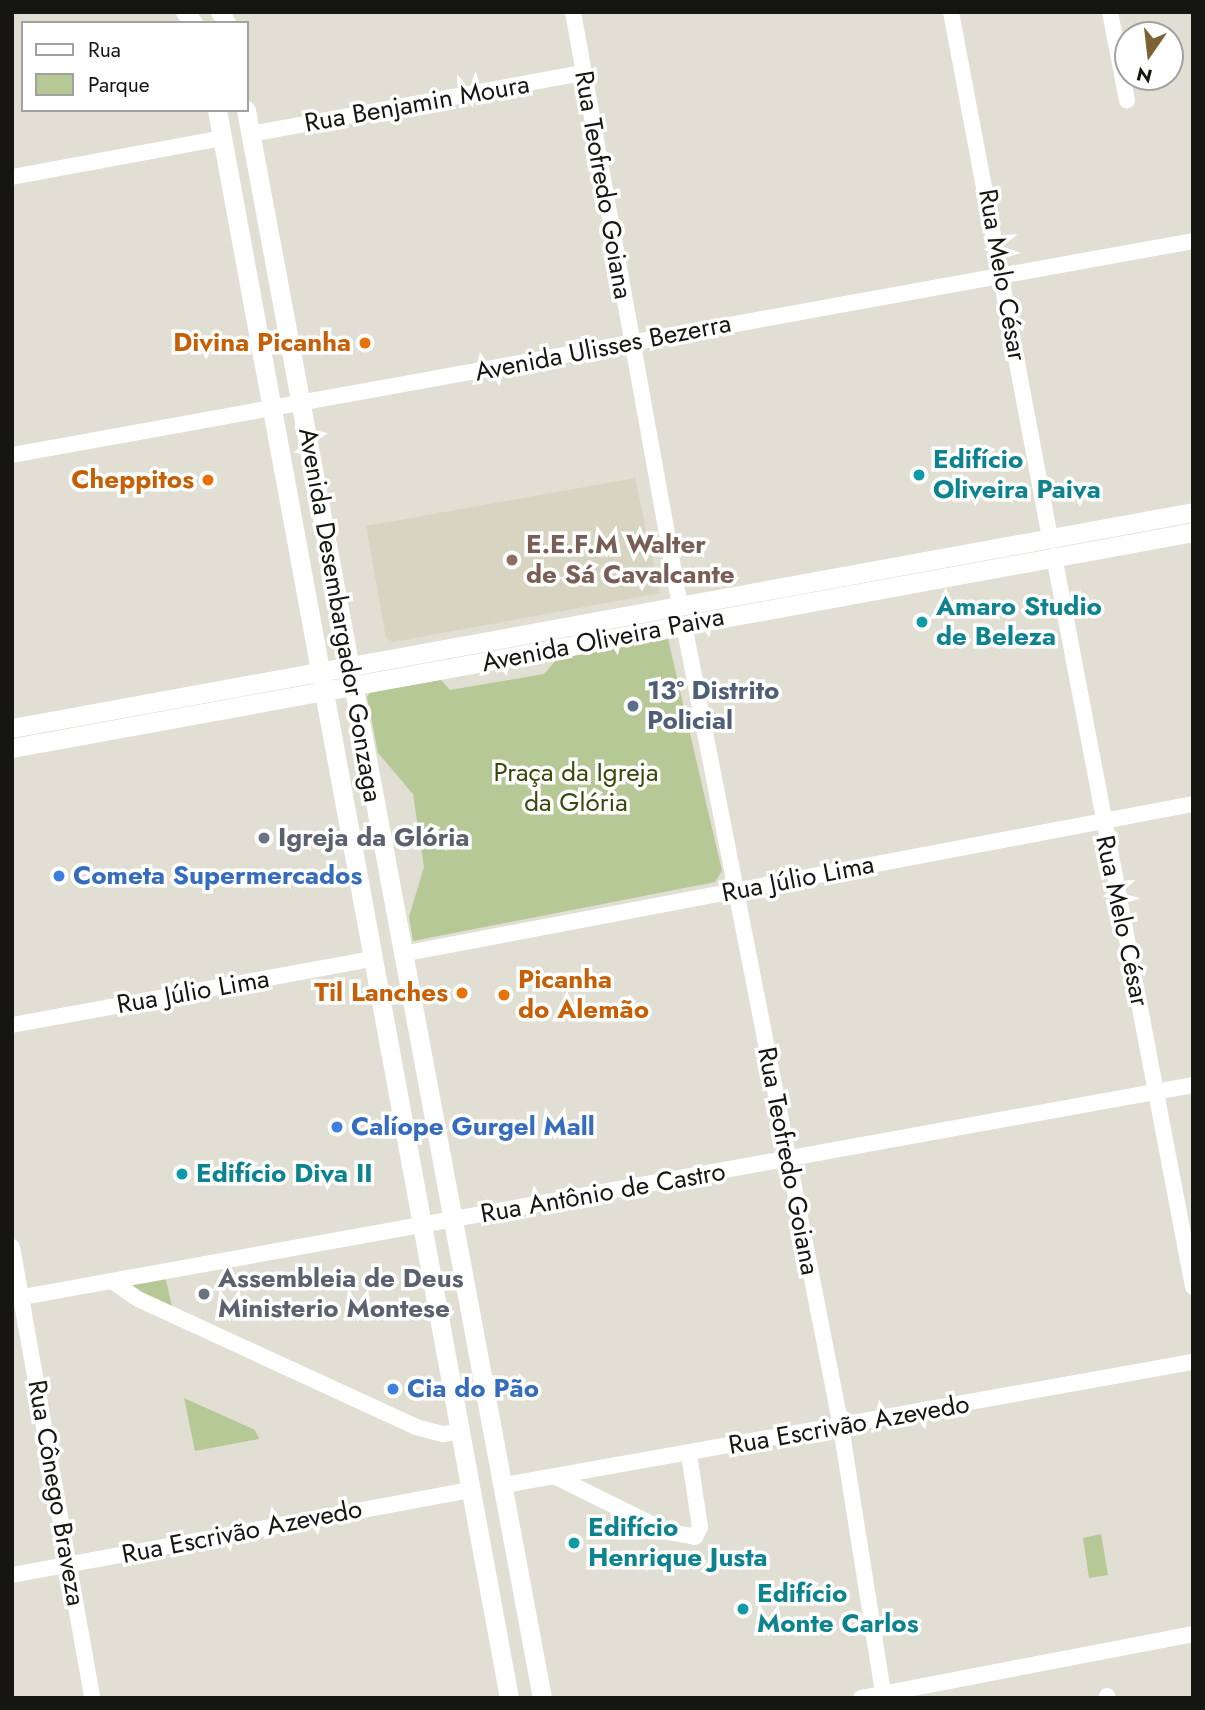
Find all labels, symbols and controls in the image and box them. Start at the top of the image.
legend [21,21,248,112]
north arrow [1114,21,1184,91]
text: Rua [88,35,121,65]
text: N [1134,60,1155,90]
street label: Rua Teofredo Goiana [568,68,638,302]
street label: Rua Benjamin Moura [302,69,532,139]
text: Parque [88,70,150,100]
street label: Rua Melo César [972,187,1032,363]
street label: Avenida Ulisses Bezerra [472,308,734,388]
place label: Divina Picanha [173,327,351,359]
marker: Divina Picanha [357,335,373,351]
street label: Avenida Desembargador Gonzaga [292,425,388,805]
place label: Edifício Oliveira Paiva [933,444,1101,505]
place label: Cheppitos [71,464,194,496]
marker: Edifício Oliveira Paiva [911,467,927,483]
marker: Cheppitos [200,472,216,488]
place label: E.E.F.M Walter de Sá Cavalcante [526,529,735,590]
marker: E.E.F.M Walter de Sá Cavalcante [504,552,520,568]
place label: Amaro Studio de Beleza [936,591,1102,652]
street label: Avenida Oliveira Paiva [479,601,727,679]
marker: Amaro Studio de Beleza [914,614,930,630]
place label: 13º Distrito Policial [647,675,779,736]
marker: 13º Distrito Policial [625,698,641,714]
park label: Praça da Igreja da Glória [493,757,659,818]
place label: Igreja da Glória [278,822,470,854]
marker: Igreja da Glória [256,830,272,846]
street label: Rua Melo César [1089,833,1155,1009]
street label: Rua Júlio Lima [719,849,877,909]
place label: Cometa Supermercados [73,860,362,892]
marker: Cometa Supermercados [51,868,67,884]
street label: Rua Júlio Lima [114,963,272,1021]
place label: Picanha do Alemão [518,964,649,1026]
place label: Til Lanches [314,977,448,1009]
marker: Til Lanches [454,985,470,1001]
marker: Picanha do Alemão [496,987,512,1003]
street label: Rua Teofredo Goiana [751,1044,825,1278]
place label: Calíope Gurgel Mall [351,1111,595,1143]
marker: Calíope Gurgel Mall [329,1119,345,1135]
street label: Rua Antônio de Castro [478,1156,728,1230]
place label: Edifício Diva II [196,1158,373,1190]
marker: Edifício Diva II [174,1166,190,1182]
place label: Assembleia de Deus Ministerio Montese [218,1263,463,1324]
marker: Assembleia de Deus Ministerio Montese [196,1286,212,1302]
place label: Cia do Pão [407,1373,539,1405]
street label: Rua Cônego Braveza [21,1378,91,1608]
marker: Cia do Pão [385,1381,401,1397]
street label: Rua Escrivão Azevedo [726,1388,972,1462]
street label: Rua Escrivão Azevedo [119,1493,365,1571]
place label: Edifício Henrique Justa [588,1512,768,1574]
marker: Edifício Henrique Justa [566,1535,582,1551]
place label: Edifício Monte Carlos [757,1578,919,1640]
marker: Edifício Monte Carlos [735,1601,751,1617]

